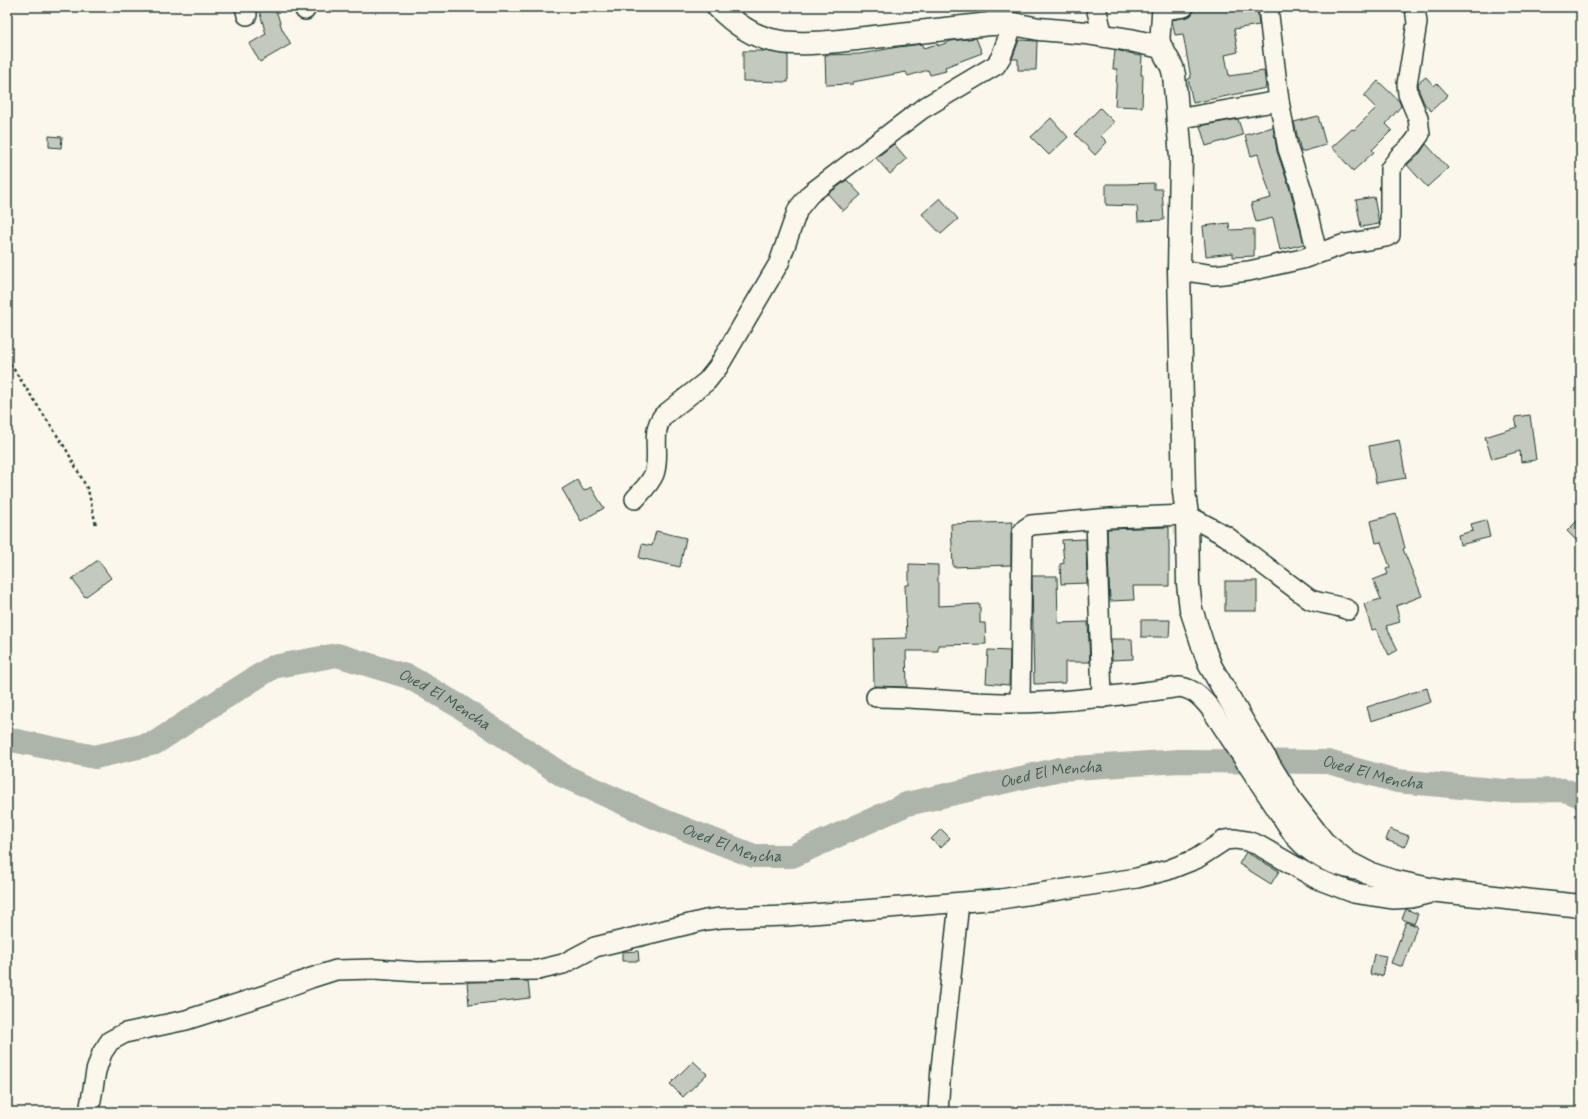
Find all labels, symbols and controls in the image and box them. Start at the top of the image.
water label: Oued El Mencha [396,664,495,735]
water label: Oued El Mencha [1322,751,1425,794]
water label: Oued El Mencha [997,756,1103,793]
water label: Oued El Mencha [679,818,782,867]

